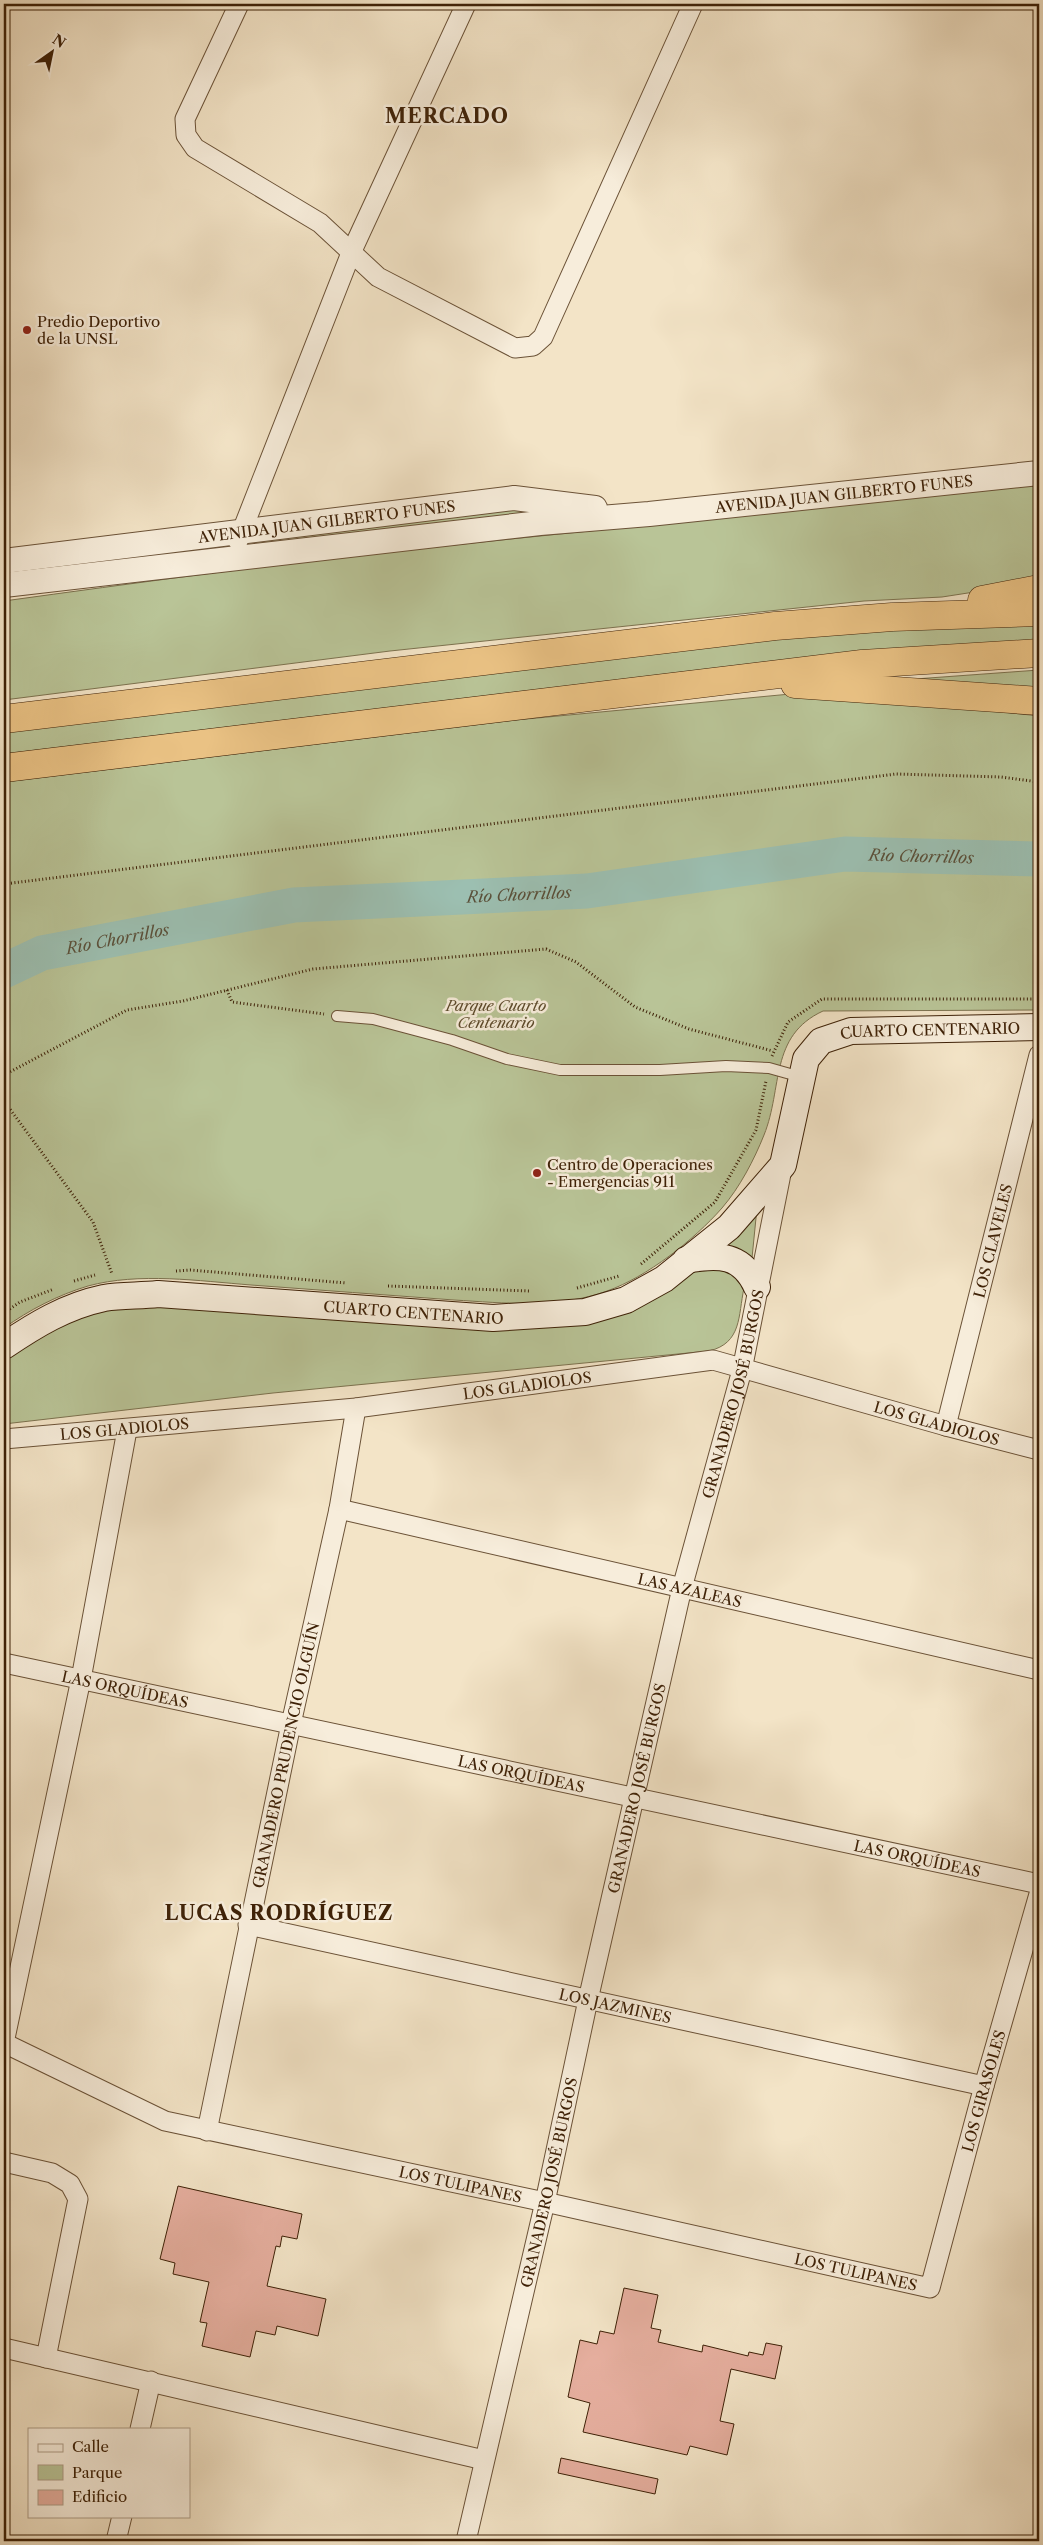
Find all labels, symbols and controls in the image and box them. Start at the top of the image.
north arrow [28,28,78,78]
text: N [49,30,69,52]
district label: MERCADO [385,104,509,128]
place label: Predio Deportivo de la UNSL [37,312,160,348]
marker: Predio Deportivo de la UNSL [21,324,33,336]
street label: AVENIDA JUAN GILBERTO FUNES [713,471,974,517]
street label: AVENIDA JUAN GILBERTO FUNES [196,496,456,547]
water label: Río Chorrillos [867,845,974,867]
water label: Río Chorrillos [464,882,572,907]
water label: Río Chorrillos [62,919,171,959]
park label: Parque Cuarto Centenario [445,996,546,1032]
street label: CUARTO CENTENARIO [837,1018,1020,1044]
place label: Centro de Operaciones - Emergencias 911 [547,1155,713,1191]
marker: Centro de Operaciones - Emergencias 911 [531,1167,543,1179]
street label: LOS CLAVELES [969,1182,1016,1300]
street label: GRANADERO JOSÉ BURGOS [698,1288,767,1500]
street label: CUARTO CENTENARIO [323,1296,504,1328]
street label: LOS GLADIOLOS [462,1367,593,1403]
street label: LOS GLADIOLOS [872,1397,1002,1449]
street label: LOS GLADIOLOS [59,1413,190,1444]
street label: LAS AZALEAS [636,1569,744,1611]
street label: GRANADERO PRUDENCIO OLGUÍN [248,1620,323,1890]
street label: LAS ORQUÍDEAS [60,1666,190,1712]
street label: GRANADERO JOSÉ BURGOS [603,1681,670,1895]
street label: LAS ORQUÍDEAS [456,1751,586,1796]
street label: LAS ORQUÍDEAS [852,1835,983,1881]
district label: LUCAS RODRÍGUEZ [164,1900,394,1925]
street label: LOS JAZMINES [557,1984,673,2027]
street label: LOS GIRASOLES [957,2028,1009,2154]
street label: GRANADERO JOSÉ BURGOS [516,2075,581,2289]
street label: LOS TULIPANES [397,2162,524,2206]
street label: LOS TULIPANES [793,2249,919,2294]
legend [28,2428,190,2518]
text: Calle [72,2437,109,2456]
text: Parque [72,2463,122,2482]
text: Edificio [72,2487,127,2506]

